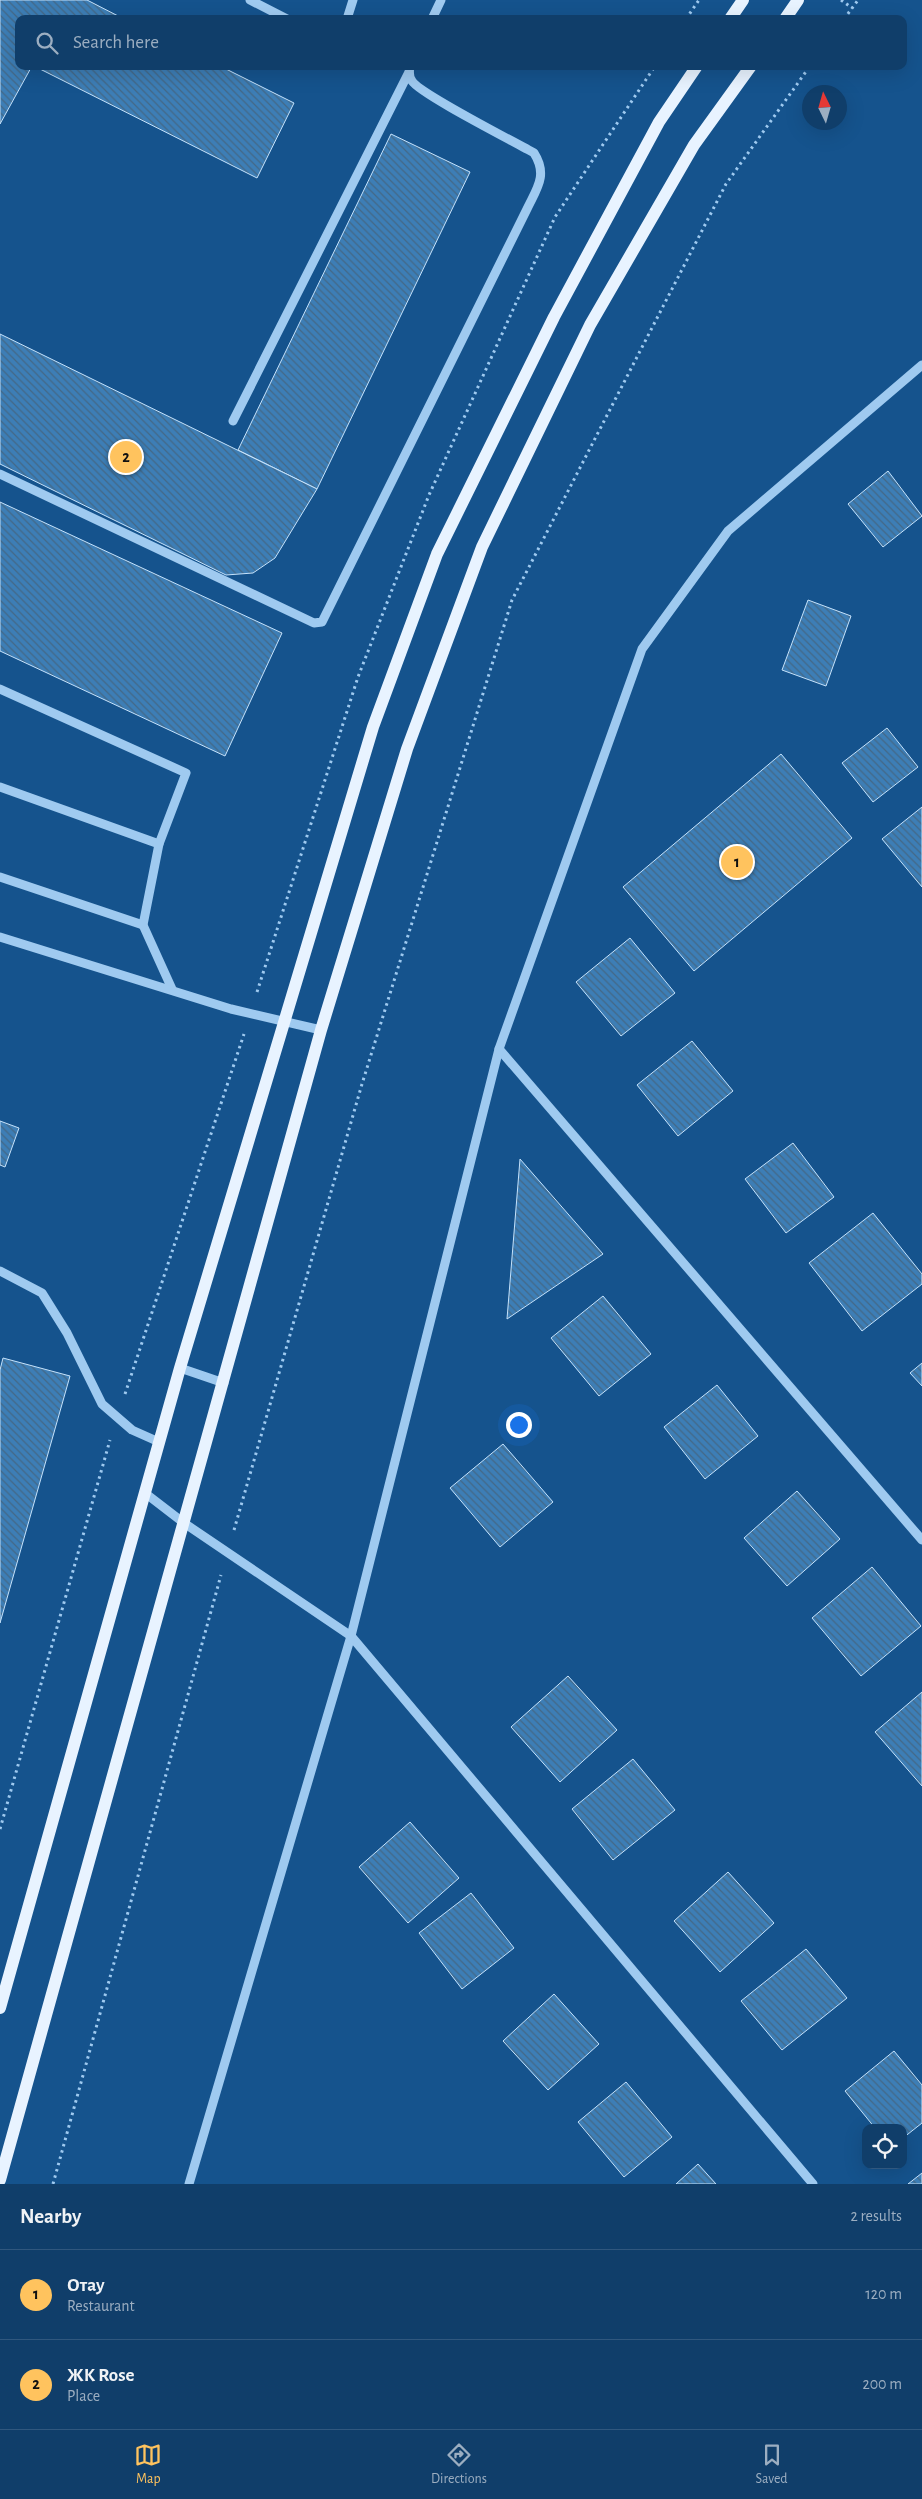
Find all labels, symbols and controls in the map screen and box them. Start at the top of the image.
search box [15,15,907,70]
icon: search [33,29,61,57]
text: Search here [73,33,159,52]
north arrow [802,85,847,130]
pin: 2 [110,438,142,476]
pin: 1 [721,843,753,881]
your location [506,1412,532,1438]
map controls [862,2124,907,2169]
button: locate [862,2124,907,2169]
text: Nearby [20,2206,81,2227]
text: 2 results [850,2208,902,2224]
text: Отау [67,2276,105,2295]
text: 1 [33,2286,39,2302]
text: 120 m [865,2286,902,2302]
text: Restaurant [67,2298,135,2314]
text: ЖК Rose [67,2366,134,2385]
text: 2 [32,2376,40,2392]
text: 200 m [862,2376,902,2392]
text: Place [67,2388,100,2404]
tab: Map [134,2441,162,2488]
tab: Directions [431,2441,487,2488]
tab: Saved [756,2441,788,2488]

